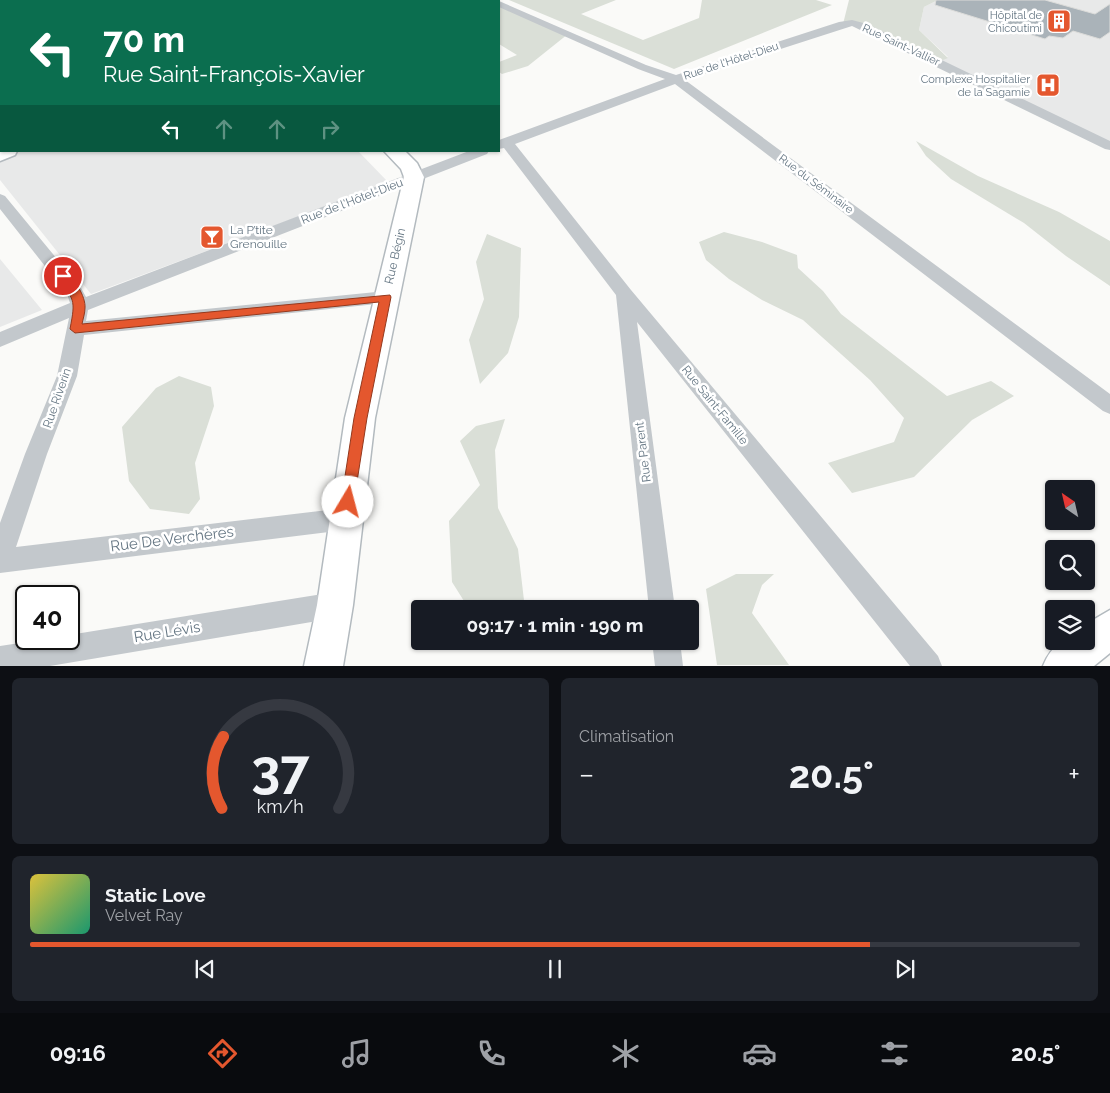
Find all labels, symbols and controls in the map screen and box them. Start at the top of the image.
building icon: Hôpital de Chicoutimi [1046,8,1072,34]
place label: Hôpital de Chicoutimi [988,9,1043,35]
text: 70 m [103,19,185,60]
icon: left [20,20,85,85]
street label: Rue Saint-Vallier [860,21,942,69]
street label: Rue de l'Hôtel-Dieu [682,39,780,83]
text: Rue Saint-François-Xavier [103,61,365,87]
hospital icon: Complexe Hospitalier de la Sagamie [1035,72,1061,98]
place label: Complexe Hospitalier de la Sagamie [921,73,1031,99]
icon: left [157,115,185,143]
icon: ahead [210,115,238,143]
icon: ahead [263,115,291,143]
icon: right [316,115,344,143]
street label: Rue du Séminaire [776,152,856,216]
street label: Rue de l'Hôtel-Dieu [299,175,405,227]
place label: La P’tite Grenouille [230,223,287,251]
bar icon: La P’tite Grenouille [199,224,225,250]
street label: Rue Bégin [382,227,408,285]
pin [42,255,84,297]
icon: arrive [49,262,77,290]
street label: Rue Saint-Famille [679,363,751,447]
street label: Rue Riverin [40,366,74,430]
street label: Rue Parent [632,421,654,483]
position arrow [321,475,373,527]
north arrow [1045,480,1095,530]
map controls [1045,480,1095,650]
street label: Rue De Verchères [109,523,235,555]
button: search [1045,540,1095,590]
speed limit sign: 40 [15,585,80,650]
button: layers [1045,600,1095,650]
text: 09:17 · 1 min · 190 m [467,614,643,636]
street label: Rue Lévis [133,618,201,646]
text: Climatisation [579,727,674,746]
text: 37 [251,738,310,799]
text: 20.5° [789,752,874,797]
text: − [579,758,594,791]
text: + [1068,758,1080,791]
text: km/h [257,796,304,817]
text: Static Love [105,884,206,906]
text: Velvet Ray [105,906,183,925]
icon: previous [191,955,219,983]
icon: pause [541,955,569,983]
icon: next [891,955,919,983]
icon: directions [205,1036,240,1071]
icon: music [339,1036,374,1071]
icon: phone [474,1036,509,1071]
icon: climate [608,1036,643,1071]
icon: car [742,1036,777,1071]
icon: filters [877,1036,912,1071]
text: 09:16 [50,1040,106,1066]
text: 20.5° [1011,1040,1060,1066]

